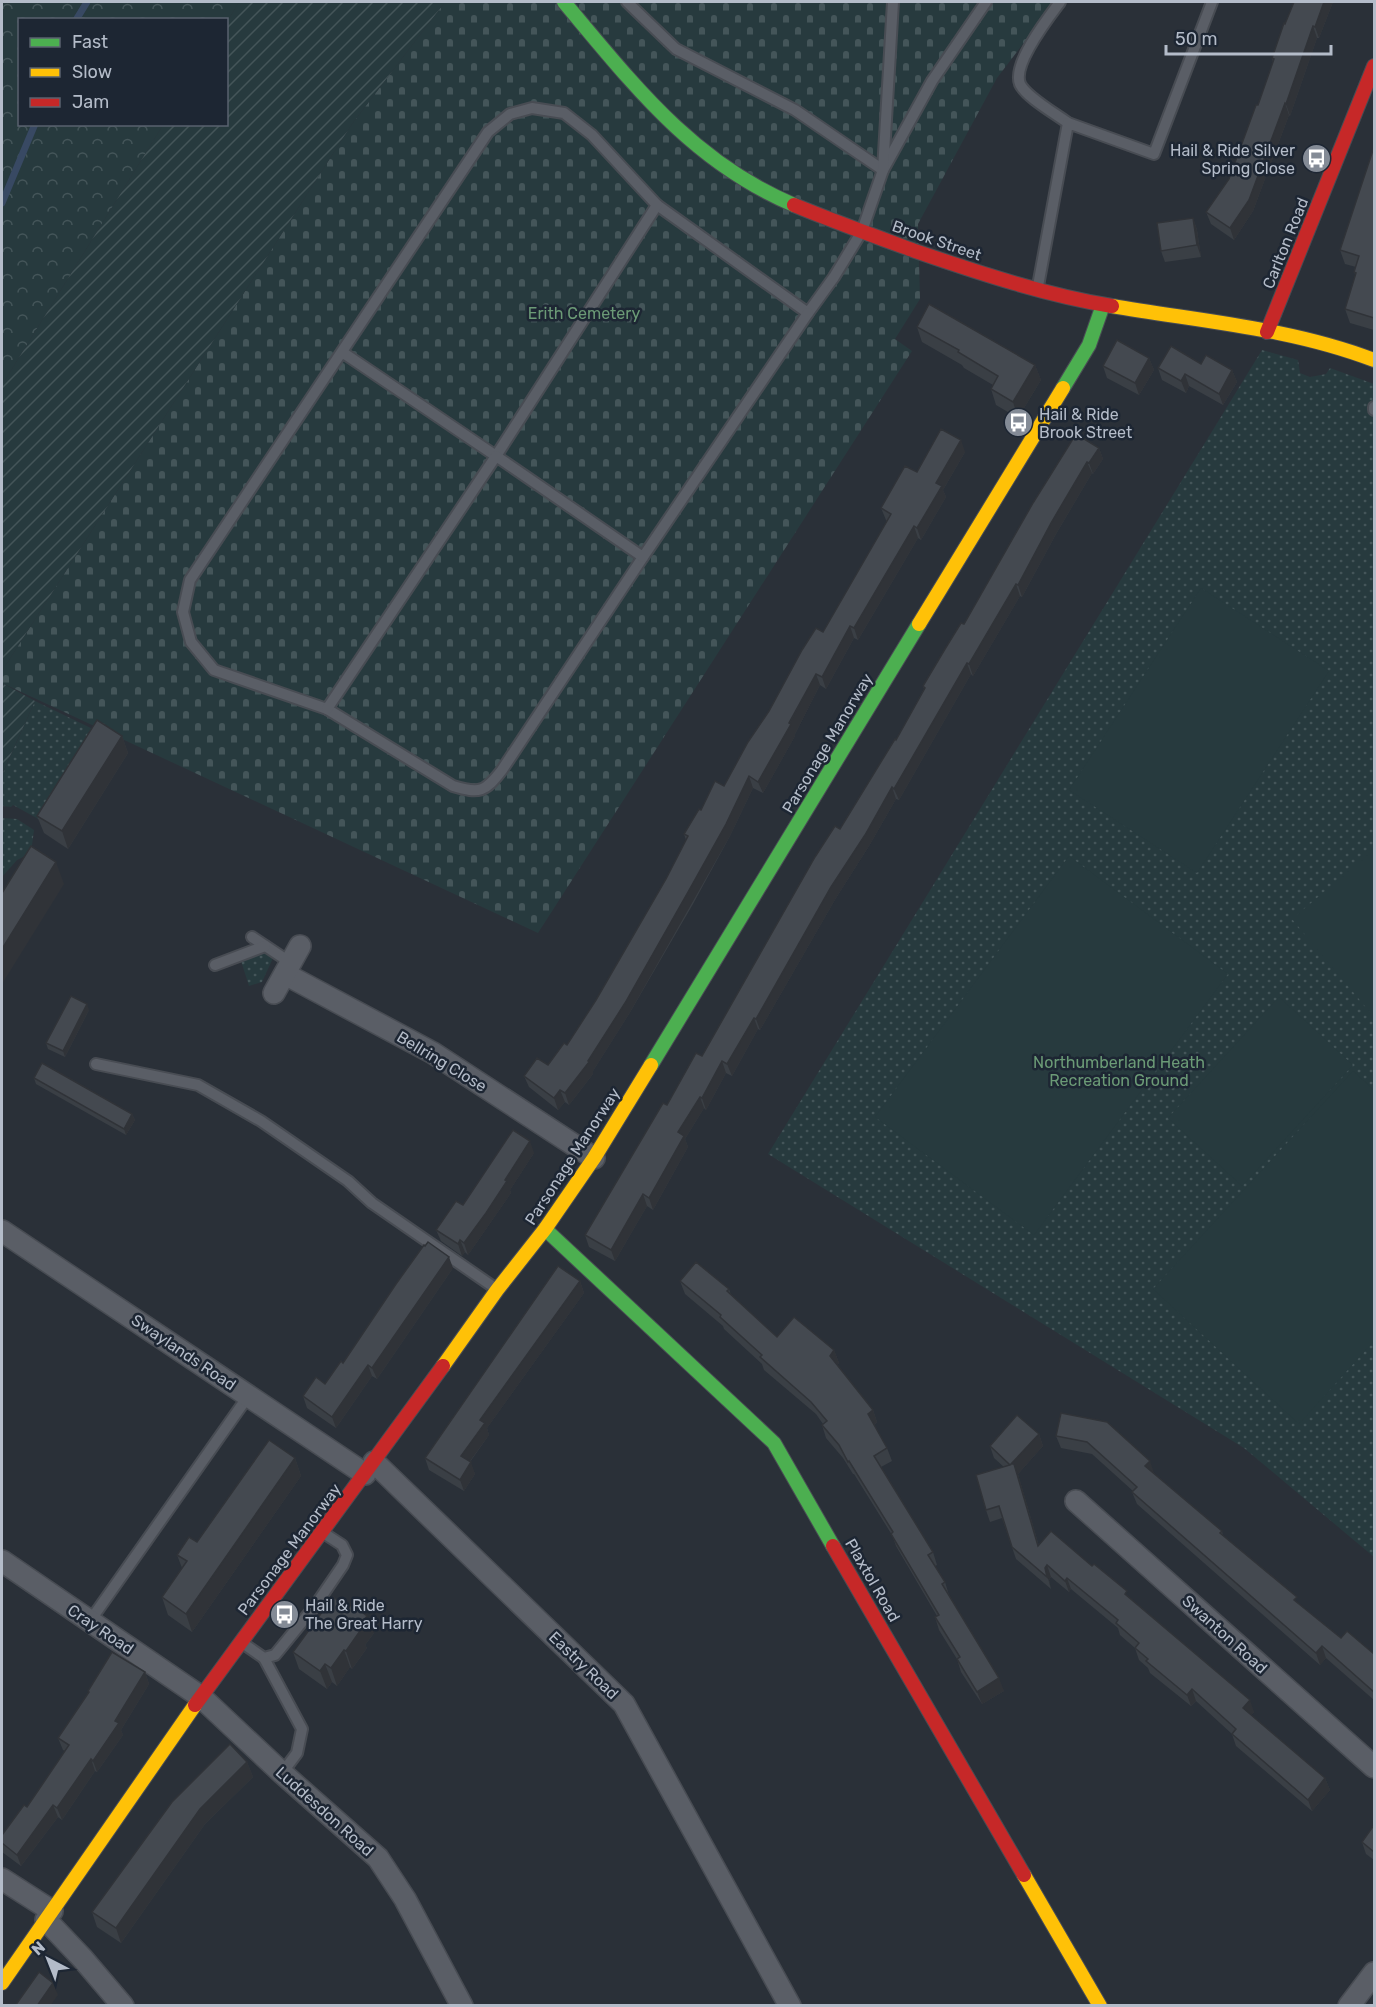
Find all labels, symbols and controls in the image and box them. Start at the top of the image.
legend [18,18,228,126]
scale bar [1166,18,1331,56]
text: 50 m [1175,28,1218,50]
text: Fast [72,31,108,53]
text: Slow [72,61,112,83]
text: Jam [72,91,109,113]
place label: Hail & Ride Silver Spring Close [1170,141,1295,178]
bus stop icon: Hail & Ride Silver Spring Close [1300,143,1332,175]
street label: Carlton Road [1259,195,1312,291]
street label: Brook Street [890,216,984,265]
park label: Erith Cemetery [528,304,640,323]
place label: Hail & Ride Brook Street [1039,405,1132,442]
bus stop icon: Hail & Ride Brook Street [1002,407,1034,439]
street label: Parsonage Manorway [778,670,877,817]
street label: Bellring Close [393,1027,490,1096]
park label: Northumberland Heath Recreation Ground [1033,1053,1205,1090]
street label: Parsonage Manorway [521,1084,624,1229]
street label: Swaylands Road [128,1310,240,1394]
street label: Parsonage Manorway [234,1480,345,1619]
street label: Plaxtol Road [841,1535,904,1625]
street label: Swanton Road [1178,1591,1271,1678]
place label: Hail & Ride The Great Harry [305,1596,423,1633]
bus stop icon: Hail & Ride The Great Harry [268,1598,300,1630]
street label: Cray Road [64,1600,137,1658]
street label: Eastry Road [545,1628,622,1703]
street label: Luddesdon Road [272,1763,377,1860]
north arrow [18,1929,78,1989]
text: N [28,1937,49,1959]

